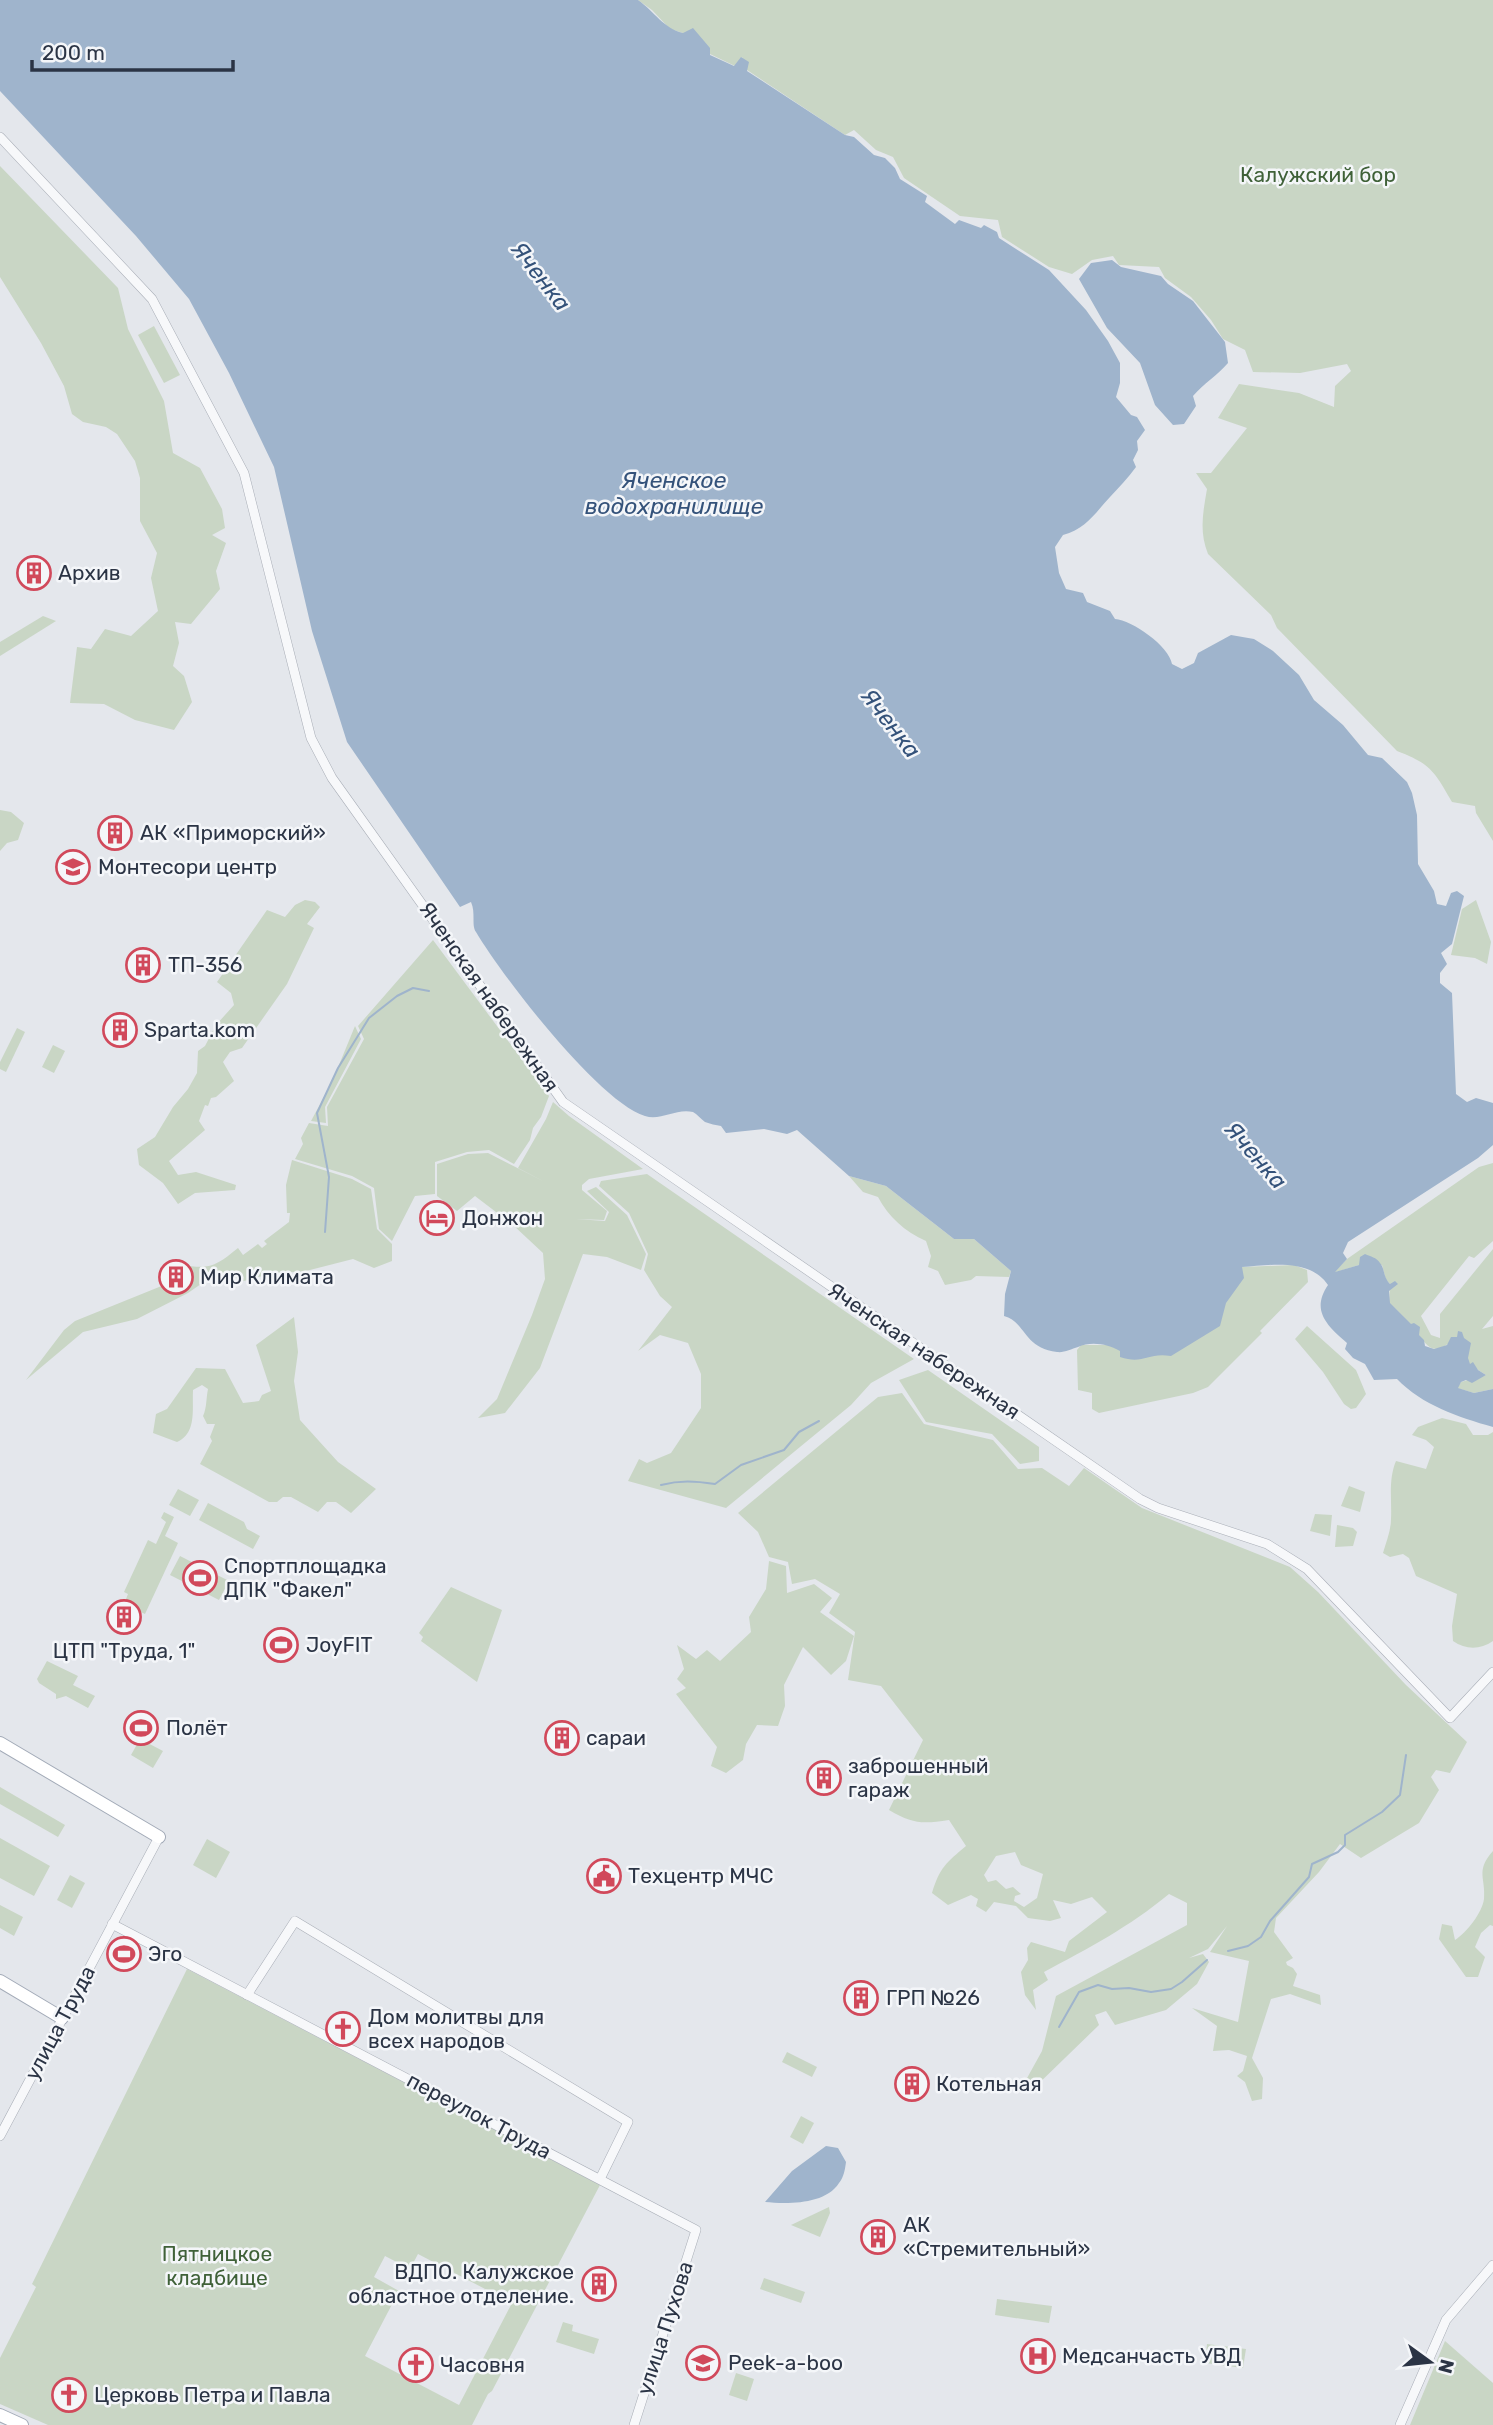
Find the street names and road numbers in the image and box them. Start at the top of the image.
street label: Яченская набережная [414,897,565,1097]
street label: Яченская набережная [824,1277,1025,1424]
street label: улица Труда [19,1961,100,2084]
street label: переулок Труда [403,2067,556,2164]
street label: улица Пухова [631,2258,698,2398]

